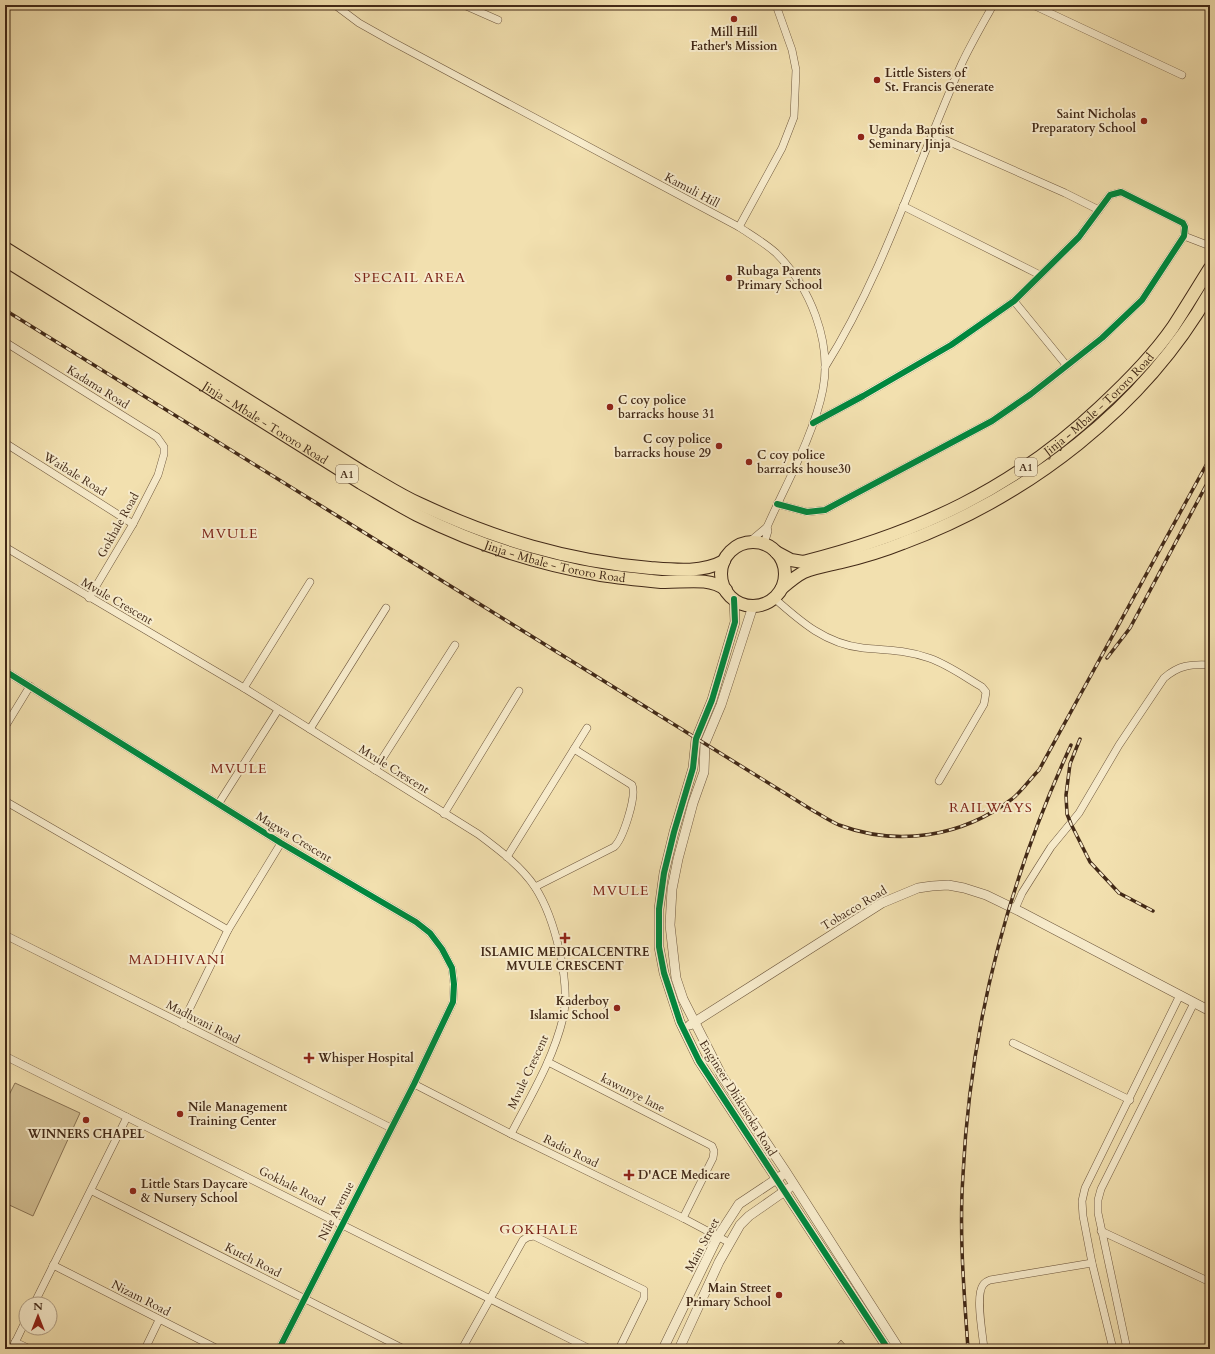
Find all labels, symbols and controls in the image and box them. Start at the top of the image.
marker: Mill Hill Father's Mission [729,14,739,24]
place label: Mill Hill Father's Mission [691,24,778,54]
place label: Little Sisters of St. Francis Generate [885,65,994,95]
marker: Little Sisters of St. Francis Generate [872,75,882,85]
place label: Saint Nicholas Preparatory School [1032,106,1136,136]
marker: Saint Nicholas Preparatory School [1139,116,1149,126]
place label: Uganda Baptist Seminary Jinja [869,122,955,152]
marker: Uganda Baptist Seminary Jinja [856,132,866,142]
street label: Kamuli Hill [662,169,722,211]
place label: Rubaga Parents Primary School [737,263,823,293]
district label: SPECAIL AREA [354,268,466,287]
marker: Rubaga Parents Primary School [724,273,734,283]
street label: Jinja - Mbale - Tororo Road [1039,349,1158,461]
street label: Kadama Road [64,362,133,413]
street label: Jinja - Mbale - Tororo Road [198,377,331,468]
place label: C coy police barracks house 31 [618,392,715,422]
marker: C coy police barracks house 31 [605,402,615,412]
place label: C coy police barracks house 29 [614,431,711,461]
marker: C coy police barracks house 29 [714,441,724,451]
place label: C coy police barracks house30 [757,447,851,477]
street label: Waibale Road [40,448,110,500]
marker: C coy police barracks house30 [744,457,754,467]
road number: A1 [1015,458,1037,476]
road number: A1 [336,465,358,483]
street label: Gokhale Road [93,489,143,560]
district label: MVULE [201,524,259,543]
street label: Jinja - Mbale - Tororo Road [480,536,627,586]
street label: Mvule Crescent [78,574,156,628]
street label: Mvule Crescent [356,741,432,797]
district label: MVULE [210,759,268,778]
district label: RAILWAYS [949,798,1033,817]
street label: Magwa Crescent [253,808,335,866]
district label: MVULE [592,881,650,900]
street label: Tobacco Road [818,882,890,934]
marker: ISLAMIC MEDICALCENTRE MVULE CRESCENT [559,932,571,944]
place label: ISLAMIC MEDICALCENTRE MVULE CRESCENT [480,944,650,974]
district label: MADHIVANI [129,950,225,969]
place label: Kaderboy Islamic School [530,993,609,1023]
street label: Madhvani Road [163,997,243,1048]
marker: Kaderboy Islamic School [612,1003,622,1013]
street label: Mvule Crescent [504,1032,552,1112]
street label: Engineer Dhikusoka Road [696,1037,781,1160]
place label: Whisper Hospital [317,1050,414,1066]
marker: Whisper Hospital [303,1052,315,1064]
street label: kawunye lane [598,1070,668,1116]
place label: Nile Management Training Center [188,1099,288,1129]
marker: Nile Management Training Center [175,1109,185,1119]
marker: WINNERS CHAPEL [81,1115,91,1125]
place label: WINNERS CHAPEL [26,1126,145,1142]
street label: Radio Road [541,1131,602,1171]
street label: Gokhale Road [256,1162,328,1210]
place label: D'ACE Medicare [638,1167,730,1183]
marker: D'ACE Medicare [623,1169,635,1181]
place label: Little Stars Daycare & Nursery School [141,1176,248,1206]
street label: Nile Avenue [314,1179,358,1243]
marker: Little Stars Daycare & Nursery School [128,1186,138,1196]
street label: Main Street [681,1215,723,1275]
district label: GOKHALE [499,1220,579,1239]
street label: Kutch Road [222,1239,284,1281]
street label: Nizam Road [109,1276,174,1320]
place label: Main Street Primary School [686,1280,772,1310]
marker: Main Street Primary School [774,1290,784,1300]
north arrow [18,1296,58,1336]
text: N [33,1299,43,1314]

